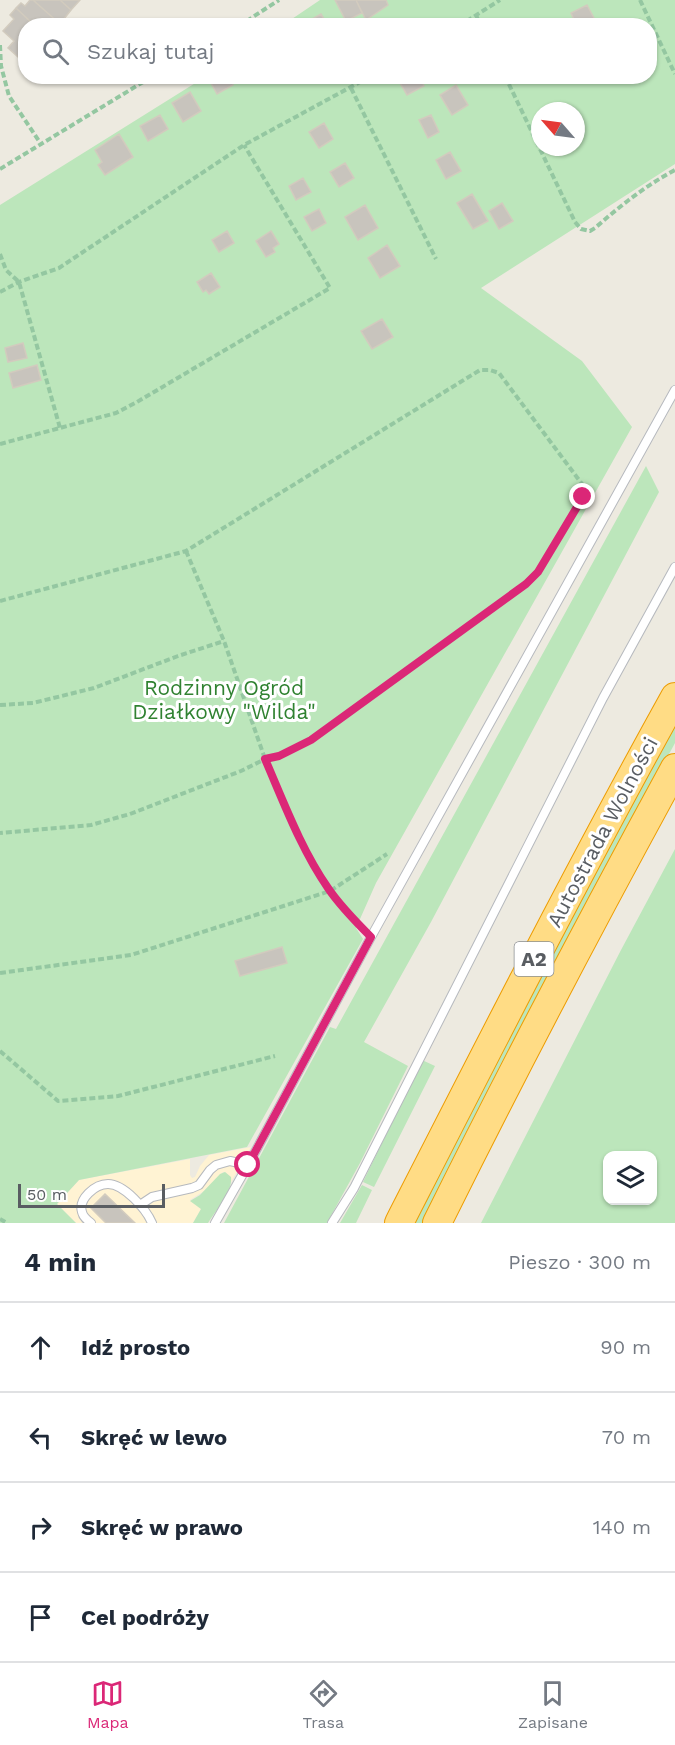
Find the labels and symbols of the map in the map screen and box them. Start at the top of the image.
north arrow [531,102,585,156]
route end [569,483,595,509]
park label: Rodzinny Ogród Działkowy "Wilda" [132,675,316,724]
street label: Autostrada Wolności [541,733,663,931]
road number: A2 [514,942,554,976]
route start [234,1151,260,1177]
scale bar [18,1181,165,1208]

